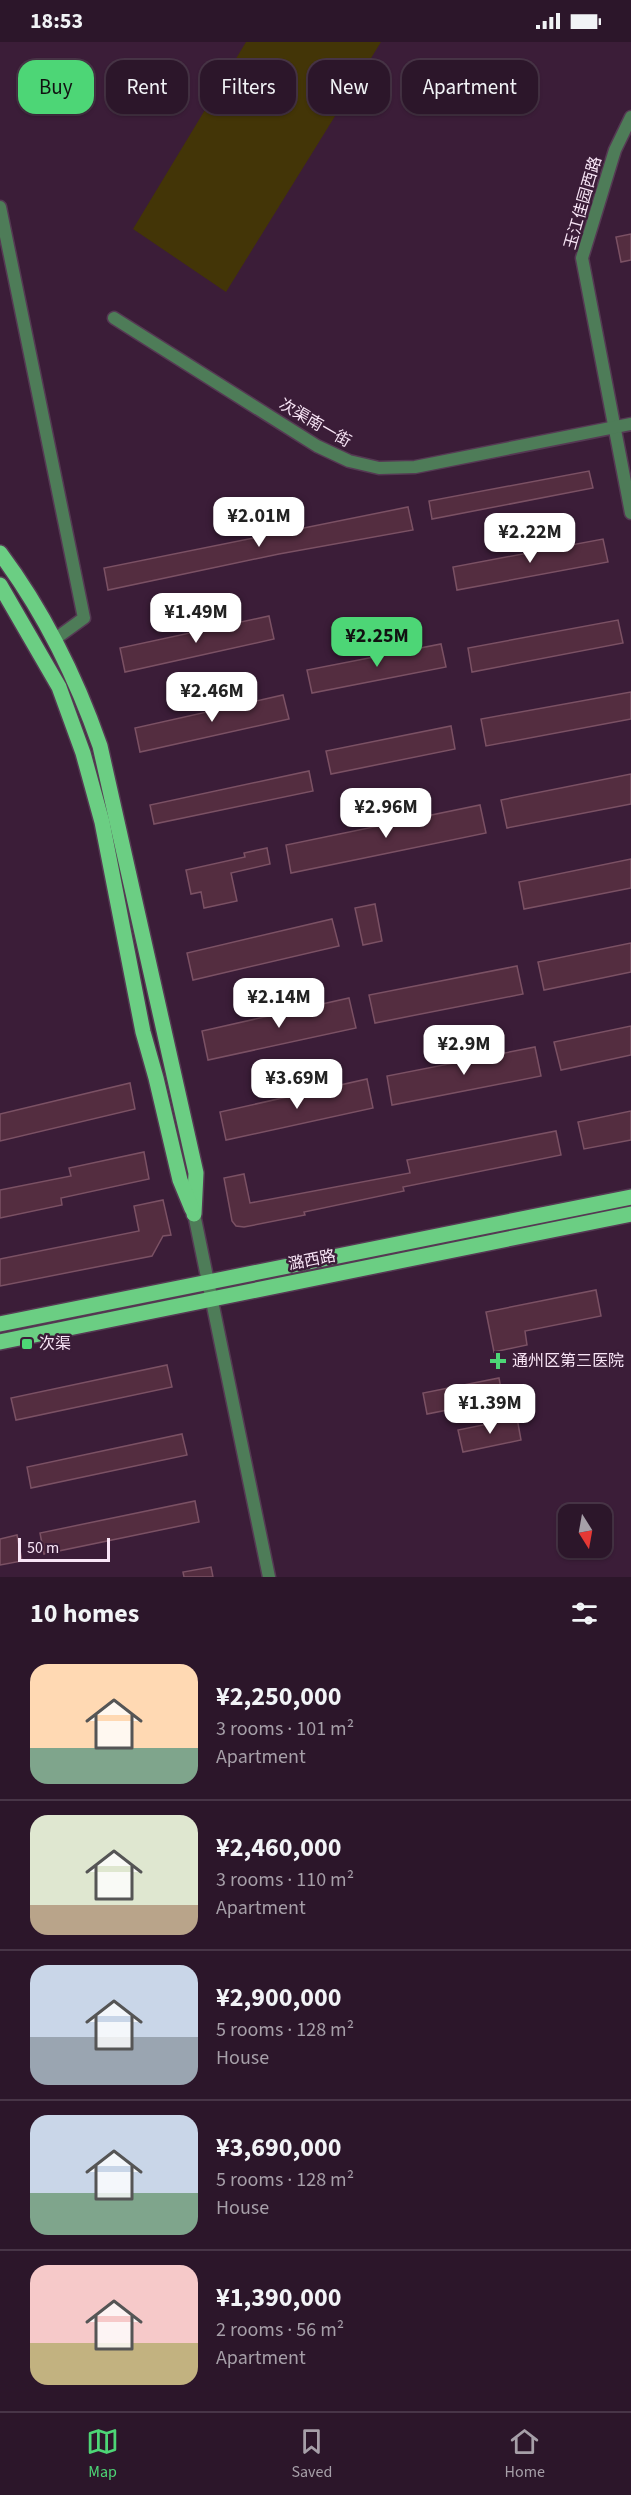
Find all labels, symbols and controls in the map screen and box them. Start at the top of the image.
text: 18:53 [30,5,83,37]
chip: Buy [18,60,94,114]
chip: Rent [106,60,188,114]
chip: Filters [200,60,296,114]
chip: New [308,60,390,114]
chip: Apartment [402,60,538,114]
street label: 玉江佳园西路 [559,154,607,252]
street label: 次渠南一街 [275,393,355,453]
pin: ¥2.01M [210,497,308,548]
text: ¥2.01M [227,502,291,530]
pin: ¥2.22M [481,513,579,564]
text: ¥2.22M [498,518,562,546]
pin: ¥1.49M [147,593,245,644]
text: ¥1.49M [164,598,228,626]
pin: ¥2.25M [328,617,426,668]
text: ¥2.25M [345,622,409,650]
pin: ¥2.46M [163,672,261,723]
text: ¥2.46M [180,677,244,705]
pin: ¥2.96M [337,788,435,839]
text: ¥2.96M [354,793,418,821]
pin: ¥2.14M [230,978,328,1029]
text: ¥2.14M [247,983,311,1011]
pin: ¥2.9M [422,1025,506,1076]
text: ¥2.9M [438,1030,490,1058]
pin: ¥3.69M [248,1059,346,1110]
text: ¥3.69M [265,1064,329,1092]
street label: 潞西路 [286,1245,338,1275]
place label: 次渠 [39,1333,71,1355]
marker: 次渠 [20,1337,34,1351]
place label: 通州区第三医院 [512,1350,624,1372]
marker: 通州区第三医院 [489,1352,507,1370]
pin: ¥1.39M [441,1384,539,1435]
text: ¥1.39M [458,1389,522,1417]
north arrow [558,1504,612,1558]
map controls [558,1504,612,1558]
scale bar [18,1535,110,1562]
text: 50 m [27,1537,59,1559]
text: 10 homes [30,1595,139,1632]
icon: filters [568,1597,601,1630]
text: ¥2,250,000 [216,1678,341,1715]
icon: home [78,1688,150,1760]
text: 3 rooms · 101 m² [216,1715,354,1743]
text: Apartment [216,1743,306,1771]
text: ¥2,460,000 [216,1829,341,1866]
icon: home [78,1839,150,1911]
text: 3 rooms · 110 m² [216,1866,354,1894]
text: Apartment [216,1894,306,1922]
text: ¥2,900,000 [216,1979,341,2016]
icon: home [78,1989,150,2061]
text: 5 rooms · 128 m² [216,2016,354,2044]
text: House [216,2044,269,2072]
text: ¥3,690,000 [216,2129,341,2166]
icon: home [78,2139,150,2211]
text: 5 rooms · 128 m² [216,2166,354,2194]
text: House [216,2194,269,2222]
text: ¥1,390,000 [216,2279,341,2316]
icon: home [78,2289,150,2361]
text: 2 rooms · 56 m² [216,2316,344,2344]
text: Apartment [216,2344,306,2372]
tab: Map [86,2425,119,2483]
tab: Saved [291,2425,332,2483]
tab: Home [505,2425,545,2483]

